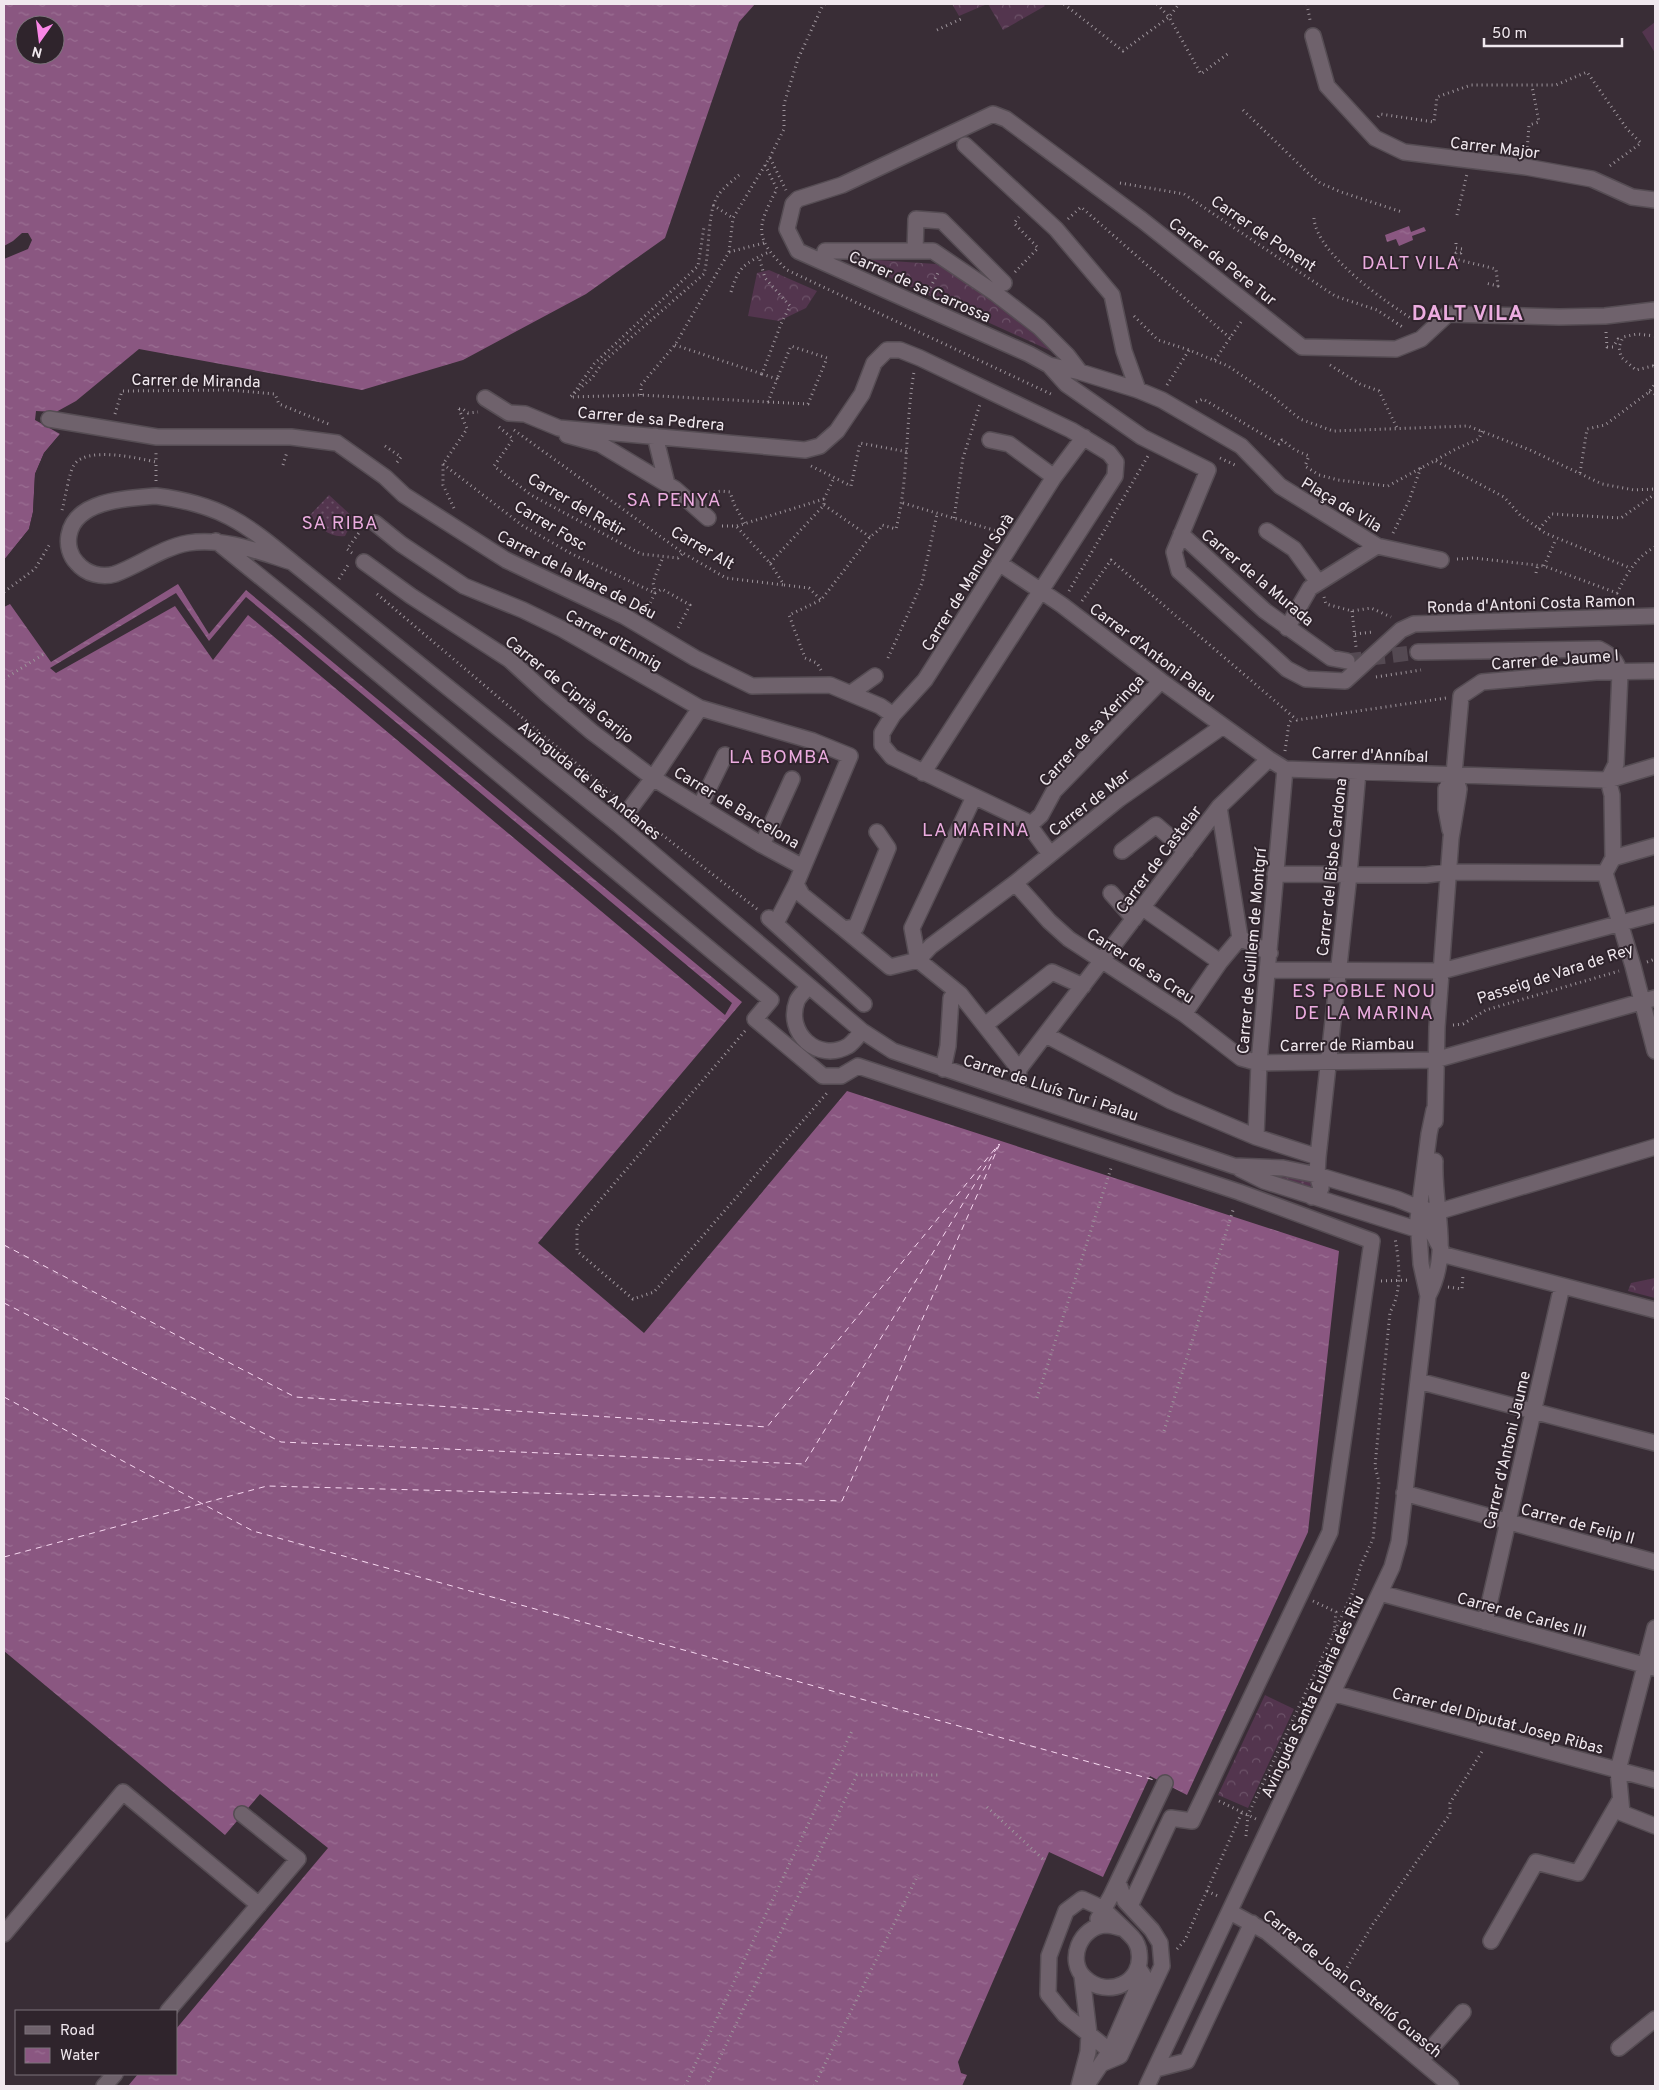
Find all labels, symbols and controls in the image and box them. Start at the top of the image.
north arrow [15,15,65,65]
scale bar [1484,15,1622,47]
text: 50 m [1492,25,1527,44]
text: N [30,42,44,61]
street label: Carrer Major [1449,134,1541,164]
street label: Carrer de Ponent [1206,192,1319,277]
street label: Carrer de Pere Tur [1164,214,1280,311]
street label: Carrer de sa Carrossa [845,247,993,328]
district label: DALT VILA [1362,252,1460,276]
district label: DALT VILA [1412,301,1524,328]
street label: Carrer de Miranda [131,371,261,393]
street label: Carrer de sa Pedrera [576,404,725,436]
street label: Carrer del Retir [523,470,629,542]
street label: Plaça de Vila [1297,474,1385,538]
district label: SA PENYA [626,489,722,513]
street label: Carrer Fosc [510,497,590,556]
street label: Carrer de Manuel Sorà [918,510,1019,656]
district label: SA RIBA [301,512,379,536]
street label: Carrer Alt [667,523,737,575]
street label: Carrer de la Murada [1196,525,1317,632]
street label: Carrer de la Mare de Déu [493,527,659,625]
street label: Ronda d'Antoni Costa Ramon [1427,591,1636,619]
street label: Carrer d'Antoni Palau [1085,600,1219,708]
street label: Carrer d'Enmig [561,606,665,676]
street label: Carrer de Ciprià Garijo [500,632,637,749]
street label: Carrer de Jaume I [1491,647,1620,675]
street label: Carrer de sa Xeringa [1036,671,1149,791]
street label: Avinguda de les Andanes [513,718,664,845]
street label: Carrer d'Anníbal [1311,744,1429,768]
district label: LA BOMBA [729,746,831,770]
street label: Carrer de Barcelona [669,763,803,854]
street label: Carrer de Mar [1045,765,1135,842]
street label: Carrer del Bisbe Cardona [1314,777,1352,957]
street label: Carrer de Castelar [1112,802,1207,918]
district label: LA MARINA [922,819,1030,843]
street label: Carrer de Guillem de Montgrí [1234,845,1272,1055]
street label: Carrer de sa Creu [1082,924,1198,1009]
street label: Passeig de Vara de Rey [1475,940,1636,1010]
district label: ES POBLE NOU DE LA MARINA [1292,980,1436,1026]
street label: Carrer de Riambau [1280,1035,1414,1057]
street label: Carrer de Lluís Tur i Palau [960,1051,1141,1127]
street label: Carrer d'Antoni Jaume [1480,1369,1536,1532]
street label: Carrer de Felip II [1518,1500,1637,1550]
street label: Carrer de Carles III [1454,1589,1589,1643]
street label: Avinguda Santa Eulària des Riu [1258,1592,1370,1802]
street label: Carrer del Diputat Josep Ribas [1389,1684,1606,1760]
street label: Carrer de Joan Castelló Guasch [1258,1906,1445,2063]
legend [15,2010,178,2075]
text: Road [60,2022,95,2041]
text: Water [60,2047,100,2066]

